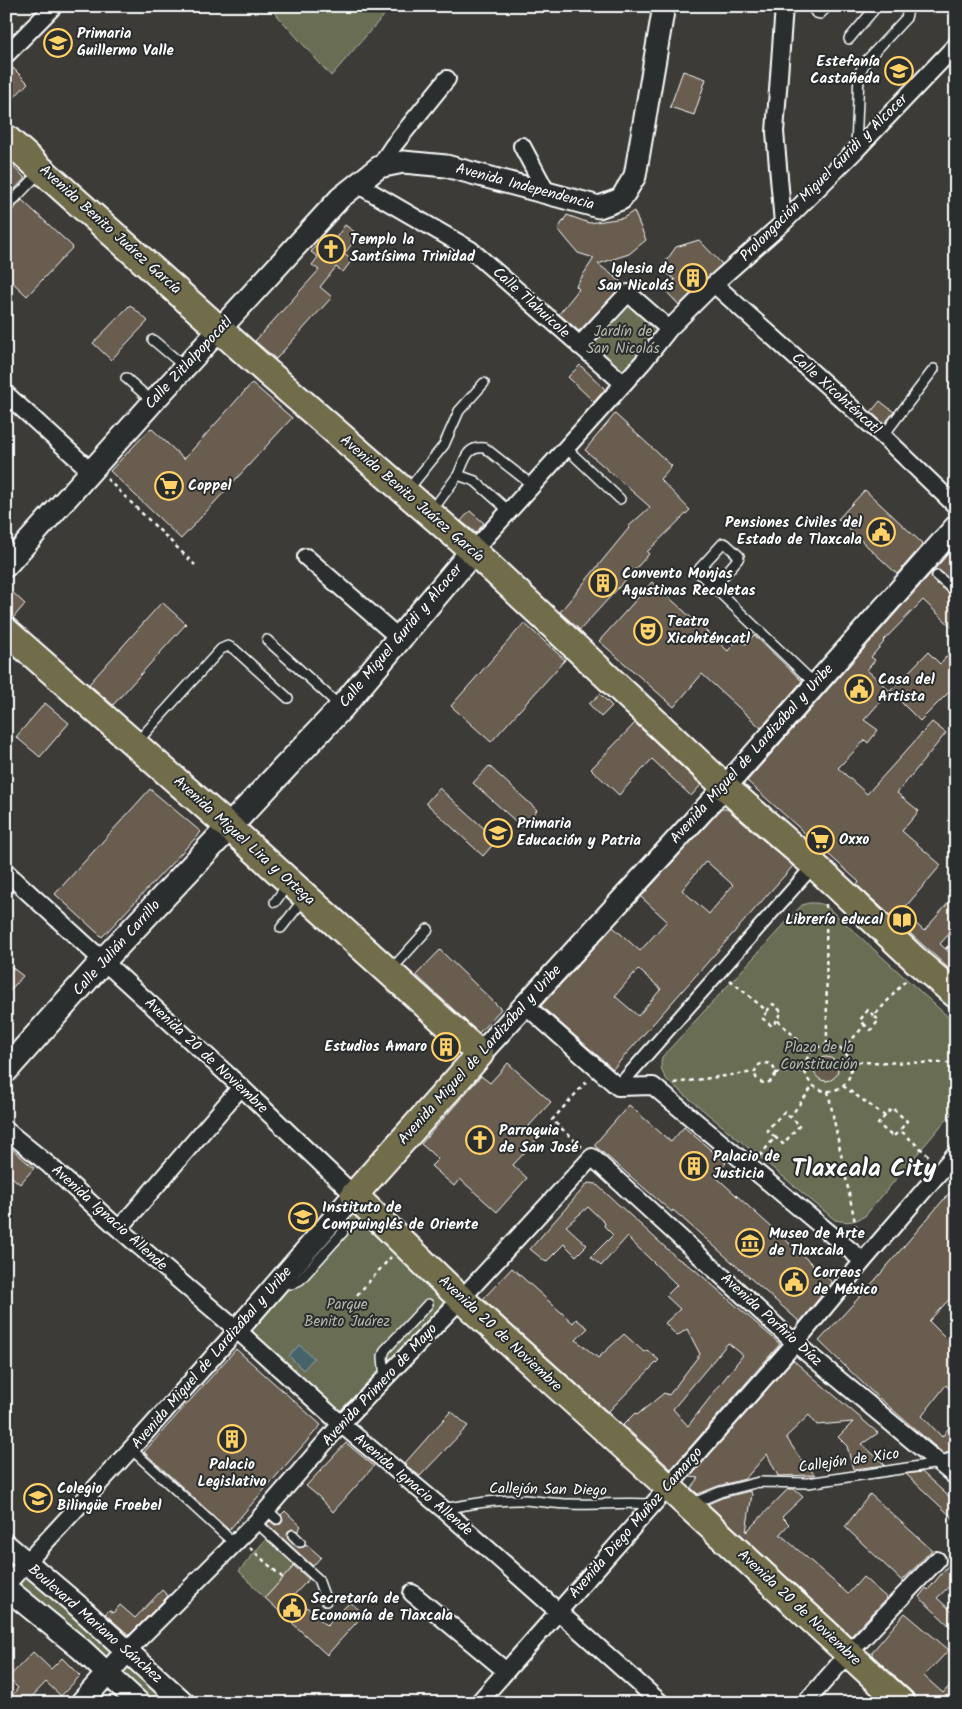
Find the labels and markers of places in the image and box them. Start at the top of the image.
place label: Primaria Guillermo Valle [77,22,174,63]
school or university icon: Primaria Guillermo Valle [43,28,73,58]
place label: Estefanía Castañeda [810,50,880,91]
school or university icon: Estefanía Castañeda [884,56,914,86]
place label: Templo la Santísima Trinidad [350,228,476,269]
church icon: Templo la Santísima Trinidad [316,234,346,264]
place label: Iglesia de San Nicolás [598,257,675,298]
building icon: Iglesia de San Nicolás [678,263,708,293]
supermarket icon: Coppel [154,471,184,501]
place label: Coppel [188,474,232,498]
place label: Pensiones Civiles del Estado de Tlaxcala [725,511,862,552]
public building icon: Pensiones Civiles del Estado de Tlaxcala [866,517,896,547]
place label: Convento Monjas Agustinas Recoletas [622,562,756,603]
building icon: Convento Monjas Agustinas Recoletas [588,568,618,598]
place label: Teatro Xicohténcatl [666,610,750,651]
theatre icon: Teatro Xicohténcatl [633,616,663,646]
place label: Casa del Artista [878,668,935,709]
public building icon: Casa del Artista [844,674,874,704]
place label: Primaria Educación y Patria [517,812,641,853]
school or university icon: Primaria Educación y Patria [483,818,513,848]
supermarket icon: Oxxo [805,825,835,855]
place label: Oxxo [839,828,870,852]
library icon: Librería educal [887,905,917,935]
place label: Librería educal [785,908,883,932]
building icon: Estudios Amaro [431,1032,461,1062]
place label: Estudios Amaro [324,1035,427,1059]
place label: Parroquia de San José [499,1119,579,1160]
church icon: Parroquia de San José [465,1125,495,1155]
place label: Palacio de Justicia [713,1145,780,1186]
building icon: Palacio de Justicia [679,1151,709,1181]
place label: Instituto de Compuinglés de Oriente [322,1196,479,1237]
school or university icon: Instituto de Compuinglés de Oriente [288,1202,318,1232]
place label: Museo de Arte de Tlaxcala [769,1222,865,1263]
museum icon: Museo de Arte de Tlaxcala [735,1228,765,1258]
place label: Correos de México [813,1261,878,1302]
public building icon: Correos de México [779,1267,809,1297]
building icon: Palacio Legislativo [217,1424,247,1454]
place label: Palacio Legislativo [197,1453,267,1494]
place label: Colegio Bilingüe Froebel [57,1477,162,1518]
school or university icon: Colegio Bilingüe Froebel [23,1483,53,1513]
place label: Secretaría de Economía de Tlaxcala [311,1587,453,1628]
public building icon: Secretaría de Economía de Tlaxcala [277,1593,307,1623]

